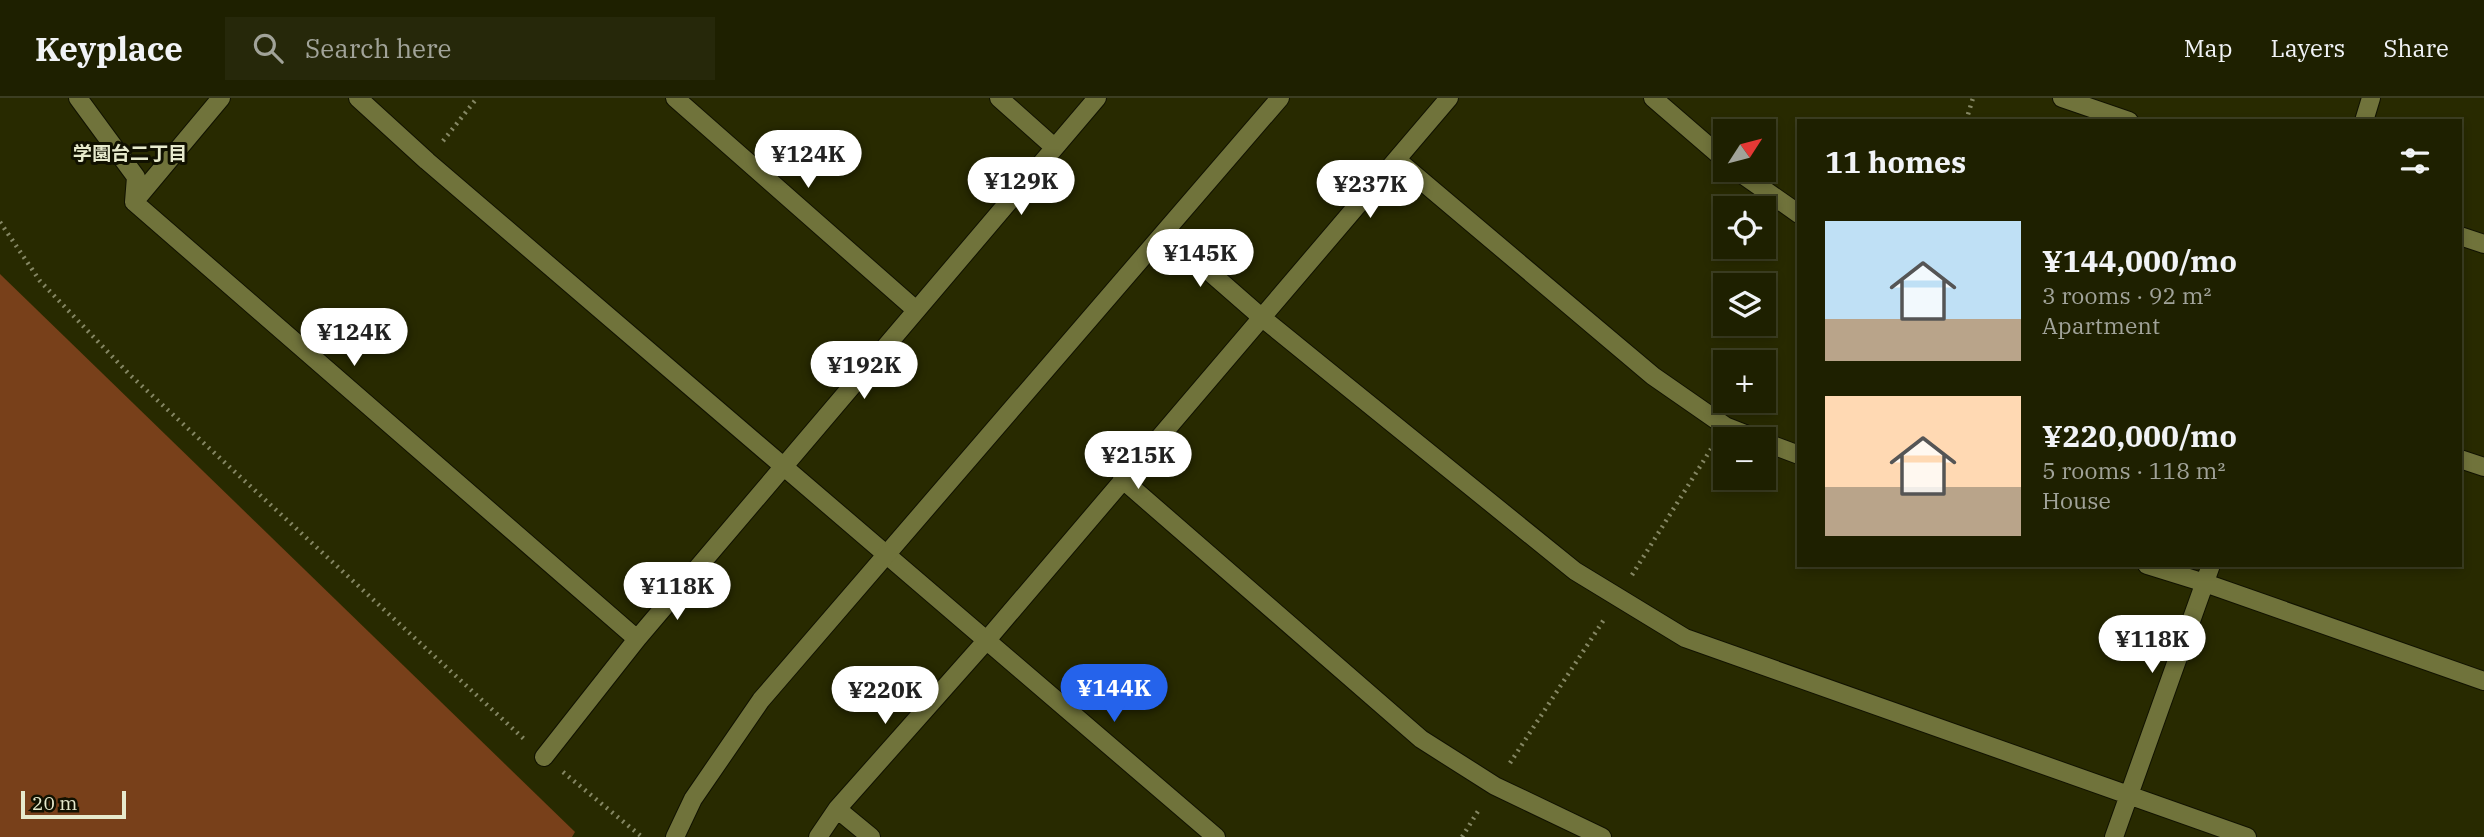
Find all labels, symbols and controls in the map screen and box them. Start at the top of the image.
search box [225,17,715,80]
text: Keyplace [35,27,183,70]
icon: search [249,29,287,67]
text: Search here [305,31,452,65]
text: Map [2184,32,2232,64]
text: Layers [2270,32,2345,64]
text: Share [2383,32,2449,64]
north arrow [1713,119,1776,182]
map controls [1713,119,1776,490]
pin: ¥124K [759,130,857,190]
text: ¥124K [771,138,845,168]
district label: 学園台二丁目 [73,141,187,165]
text: 11 homes [1825,142,1966,181]
icon: filters [2396,142,2434,180]
pin: ¥129K [972,158,1070,217]
pin: ¥237K [1321,160,1419,220]
text: ¥129K [984,165,1058,195]
text: ¥237K [1333,168,1407,198]
button: locate [1713,196,1776,259]
pin: ¥145K [1151,230,1249,289]
text: ¥145K [1163,237,1237,267]
text: ¥144,000/mo [2042,241,2237,280]
icon: home [1881,249,1965,333]
button: layers [1713,273,1776,336]
text: 3 rooms · 92 m² [2042,280,2212,310]
pin: ¥124K [305,308,403,368]
text: Apartment [2042,310,2160,340]
text: ¥124K [317,316,391,346]
pin: ¥192K [815,342,913,401]
text: ¥192K [827,349,901,379]
button: + [1713,350,1776,413]
text: ¥220,000/mo [2042,416,2237,455]
icon: home [1881,424,1965,508]
button: − [1713,427,1776,490]
pin: ¥215K [1089,432,1187,491]
text: ¥215K [1101,439,1175,469]
text: 5 rooms · 118 m² [2042,455,2225,485]
text: House [2042,485,2111,515]
pin: ¥118K [628,562,726,622]
text: ¥118K [640,570,714,600]
pin: ¥118K [2103,616,2201,675]
text: ¥118K [2115,623,2189,653]
pin: ¥144K [1065,664,1163,724]
pin: ¥220K [836,666,934,726]
text: ¥144K [1077,672,1151,702]
text: ¥220K [848,674,922,704]
scale bar [21,788,126,820]
text: 20 m [32,791,77,815]

